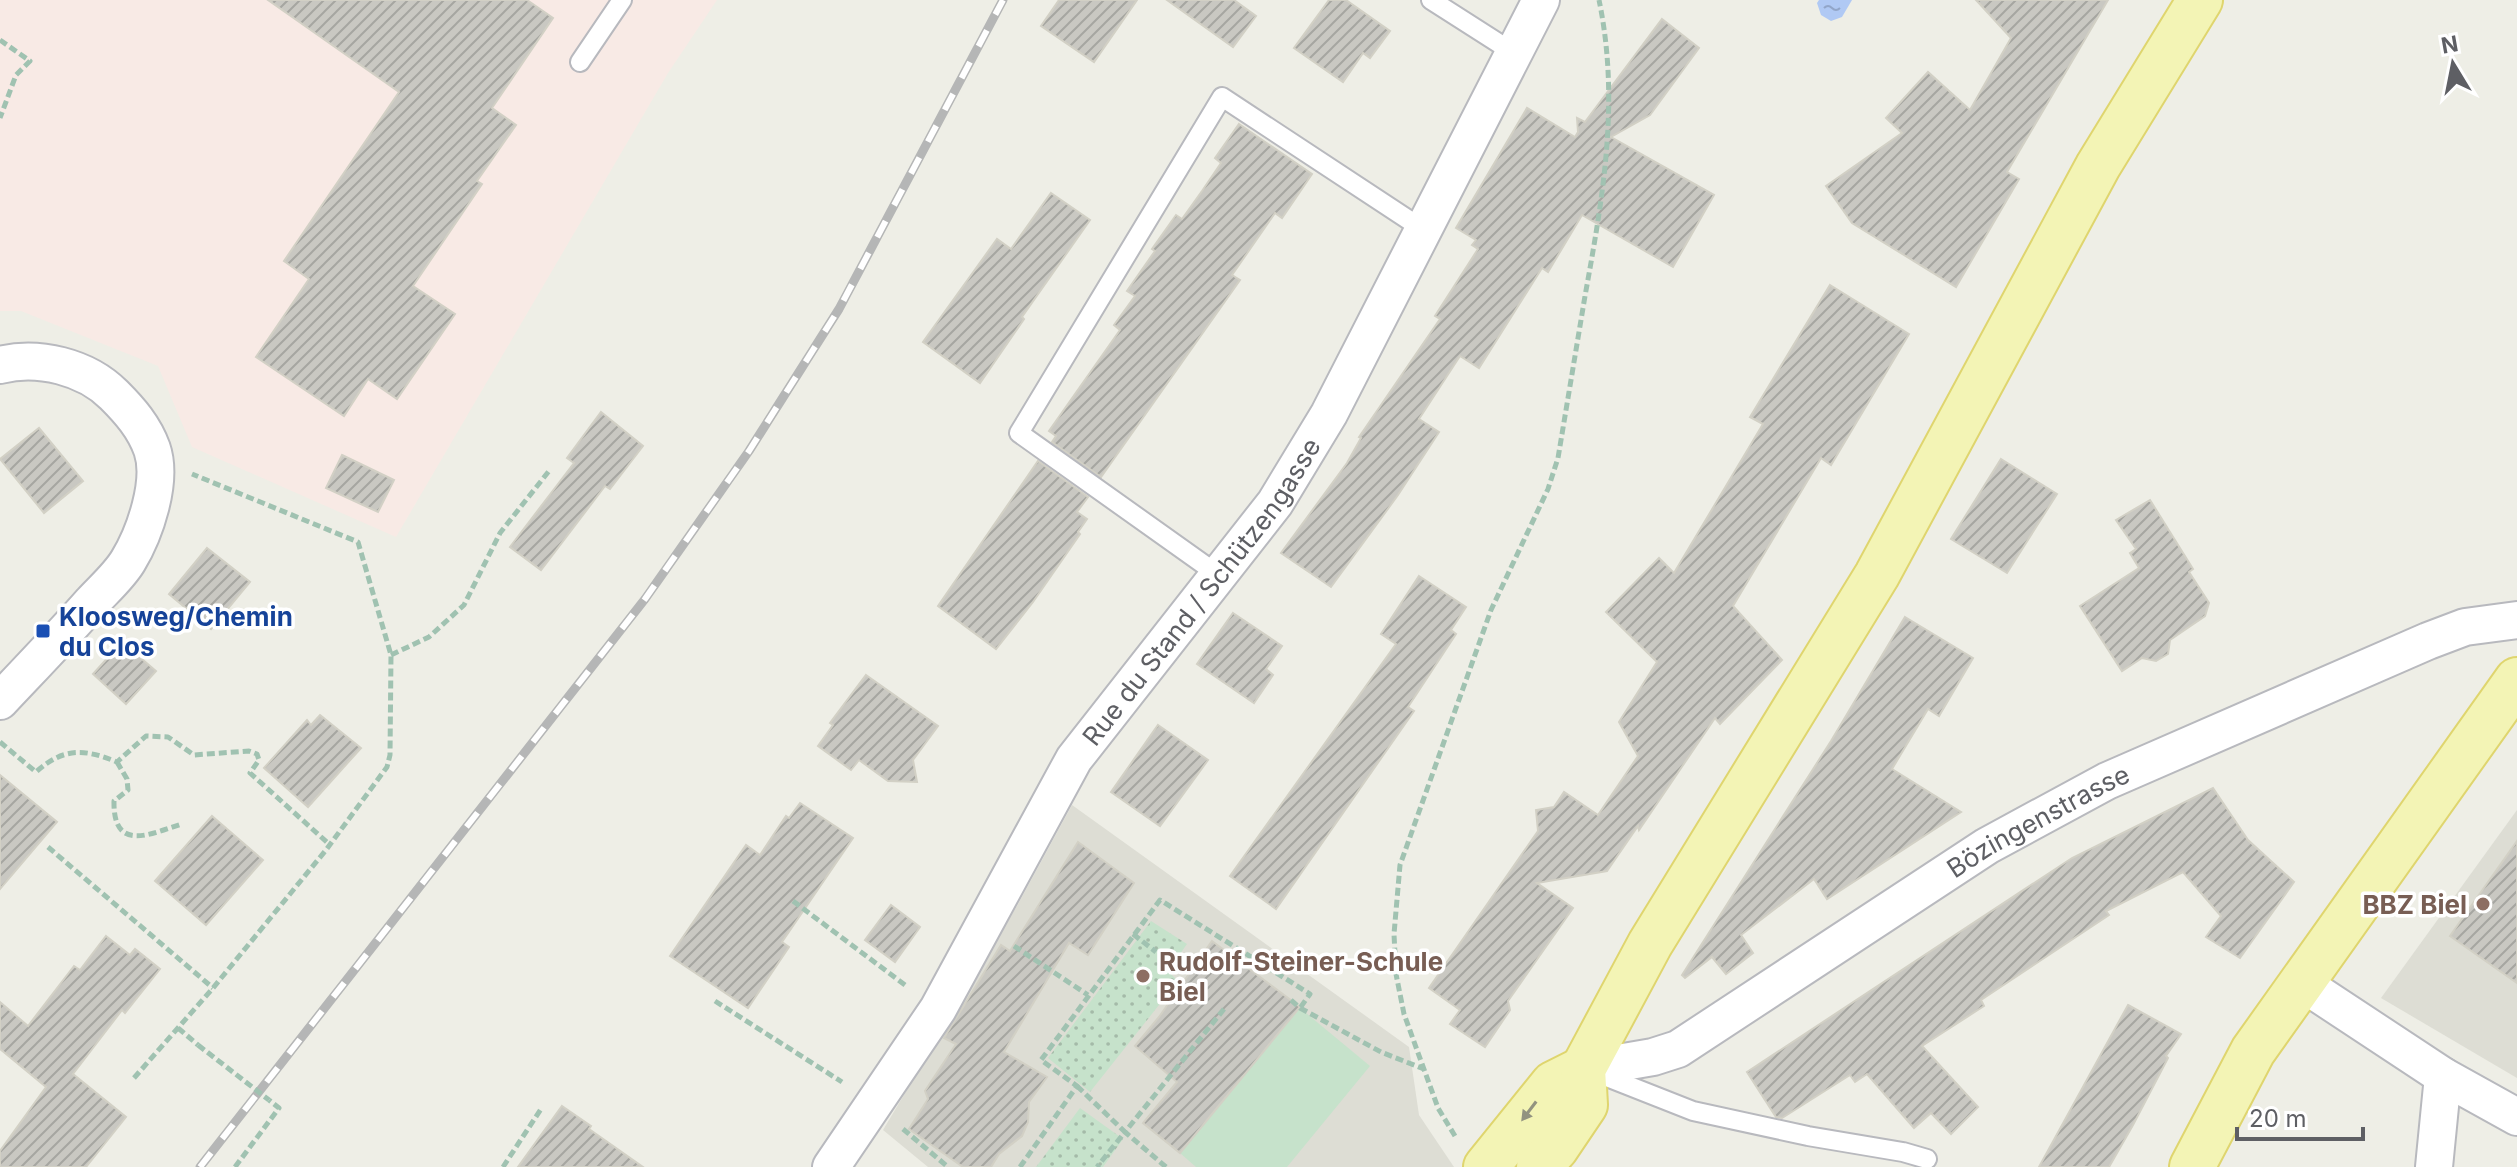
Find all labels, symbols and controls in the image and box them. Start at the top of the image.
north arrow [2413,24,2493,104]
text: N [2439,30,2460,59]
street label: Rue du Stand / Schützengasse [1075,432,1326,751]
place label: Kloosweg/Chemin du Clos [59,601,293,662]
marker: Kloosweg/Chemin du Clos [34,622,52,640]
street label: Bözingenstrasse [1941,758,2134,884]
place label: BBZ Biel [2362,889,2467,920]
marker: BBZ Biel [2474,895,2492,913]
place label: Rudolf-Steiner-Schule Biel [1159,946,1443,1007]
marker: Rudolf-Steiner-Schule Biel [1134,967,1152,985]
scale bar [2237,1091,2363,1141]
one-way arrow [1522,1101,1538,1121]
text: 20 m [2249,1104,2307,1133]

